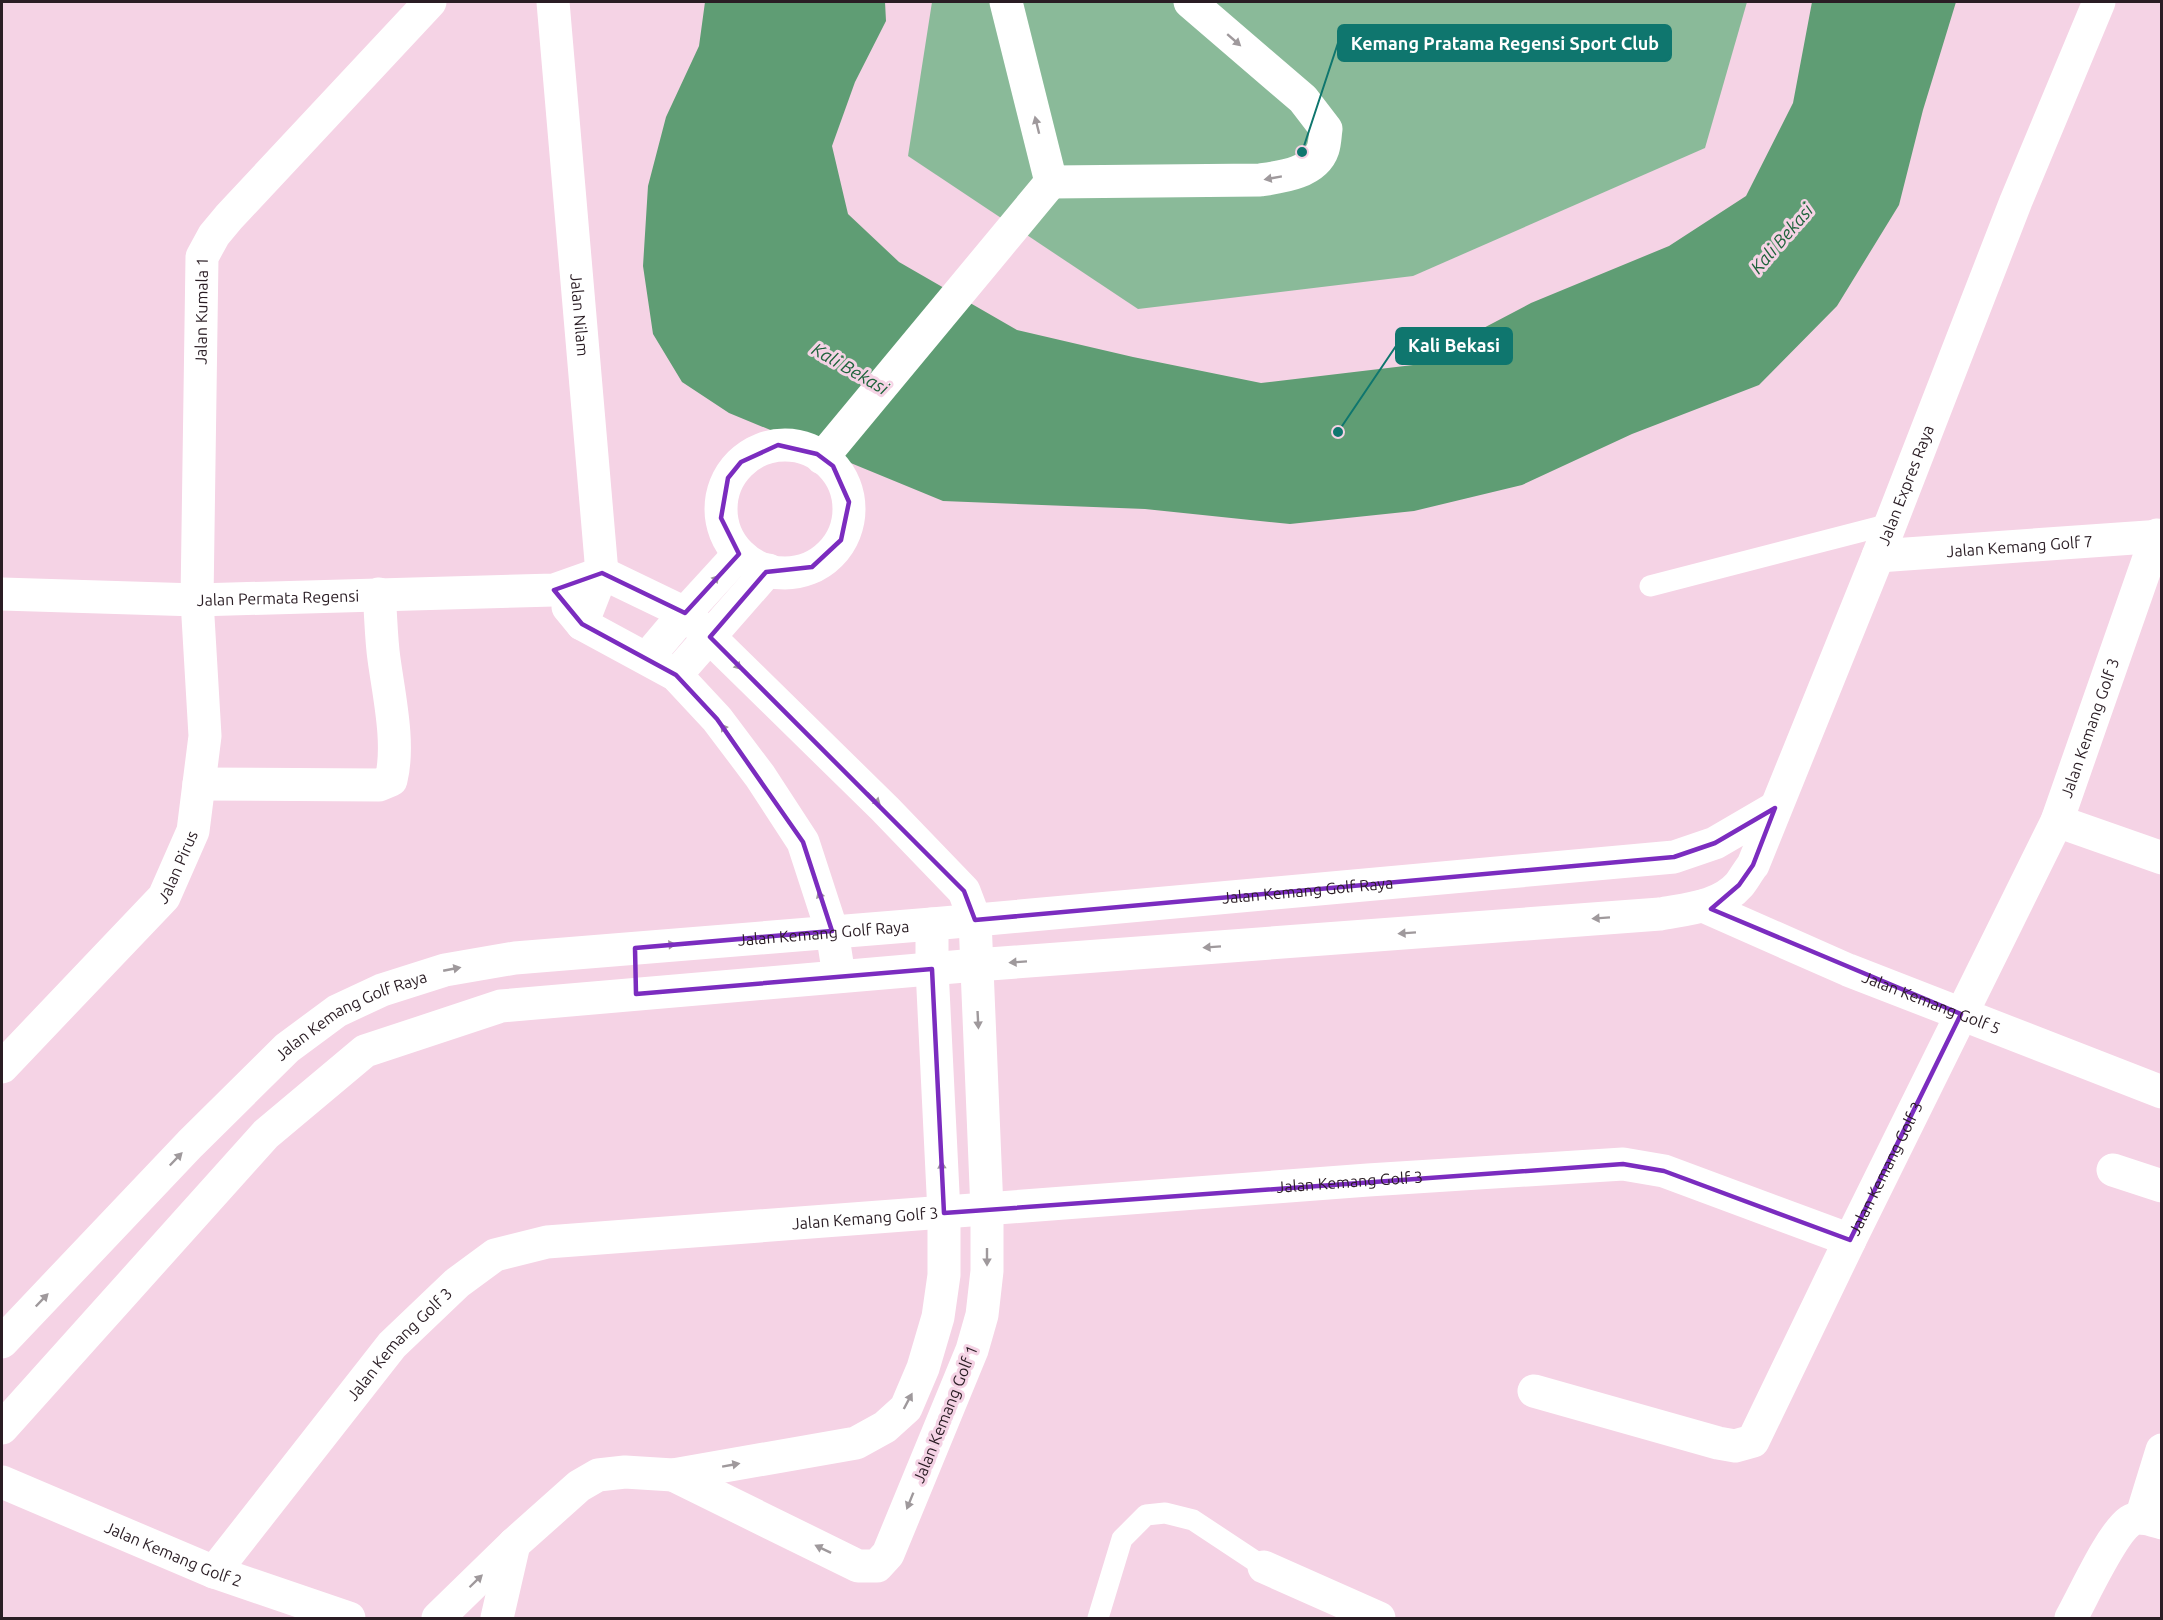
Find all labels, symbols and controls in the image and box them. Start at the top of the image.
callout: Kemang Pratama Regensi Sport Club [1338,25,1671,61]
one-way arrow [1226,33,1241,46]
text: Kemang Pratama Regensi Sport Club [1351,33,1659,53]
one-way arrow [1031,116,1041,134]
one-way arrow [1264,174,1283,183]
water label: Kali Bekasi [1746,199,1817,277]
street label: Jalan Kumala 1 [191,257,211,365]
street label: Jalan Nilam [567,273,592,357]
callout: Kali Bekasi [1396,328,1512,364]
text: Kali Bekasi [1408,335,1500,355]
water label: Kali Bekasi [809,338,893,398]
street label: Jalan Expres Raya [1874,422,1937,548]
street label: Jalan Kemang Golf 7 [1946,532,2094,560]
one-way arrow [706,575,719,590]
street label: Jalan Permata Regensi [196,586,359,609]
one-way arrow [727,655,741,669]
street label: Jalan Kemang Golf 3 [2057,656,2122,800]
one-way arrow [720,723,733,739]
one-way arrow [866,792,881,805]
street label: Jalan Pirus [154,828,201,907]
street label: Jalan Kemang Golf Raya [1221,873,1394,907]
one-way arrow [816,890,826,908]
one-way arrow [1592,913,1611,923]
street label: Jalan Kemang Golf Raya [737,917,910,949]
one-way arrow [1397,928,1416,938]
one-way arrow [657,940,676,950]
one-way arrow [1203,943,1222,952]
one-way arrow [1008,957,1027,967]
one-way arrow [443,964,462,973]
street label: Jalan Kemang Golf Raya [271,967,429,1064]
street label: Jalan Kemang Golf 5 [1860,967,2003,1037]
one-way arrow [974,1011,983,1030]
street label: Jalan Kemang Golf 3 [1845,1098,1926,1238]
one-way arrow [169,1151,183,1166]
one-way arrow [937,1161,946,1180]
street label: Jalan Kemang Golf 3 [1276,1168,1423,1196]
street label: Jalan Kemang Golf 3 [791,1203,939,1232]
one-way arrow [982,1248,992,1267]
street label: Jalan Kemang Golf 3 [343,1284,455,1404]
one-way arrow [35,1293,48,1308]
street label: Jalan Kemang Golf 1 [909,1343,981,1485]
one-way arrow [903,1392,913,1409]
one-way arrow [722,1460,741,1469]
one-way arrow [905,1492,914,1510]
street label: Jalan Kemang Golf 2 [102,1518,244,1590]
one-way arrow [814,1544,831,1553]
one-way arrow [468,1574,483,1588]

